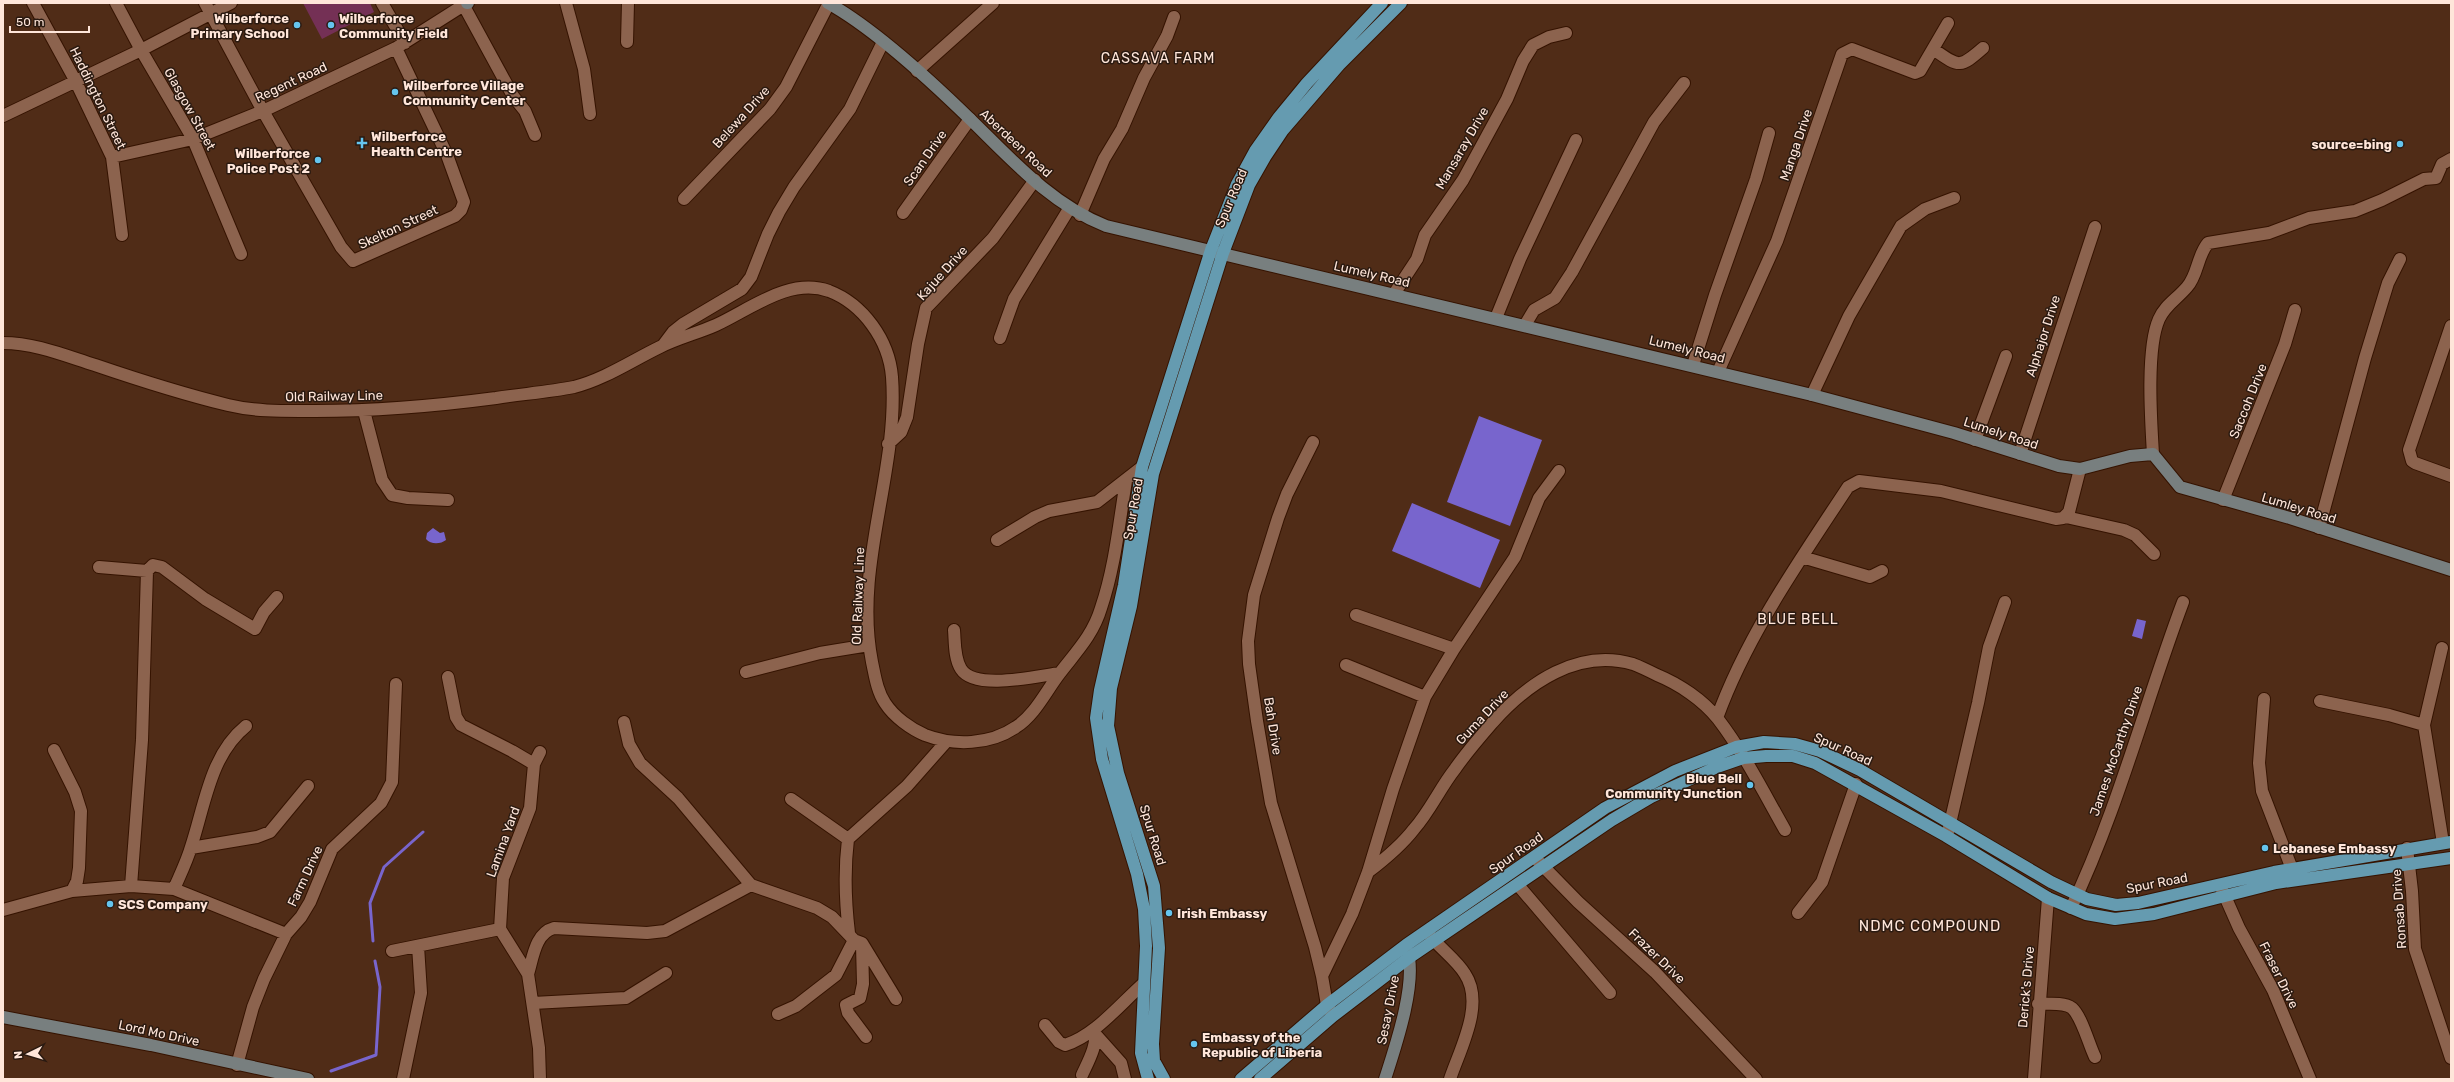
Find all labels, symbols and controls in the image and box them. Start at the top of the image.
scale bar [10,8,89,34]
place label: Wilberforce Primary School [191,11,289,41]
place label: Wilberforce Community Field [339,11,448,41]
text: 50 m [16,15,44,29]
marker: Wilberforce Primary School [292,20,302,30]
marker: Wilberforce Community Field [326,20,336,30]
street label: Haddington Street [66,44,129,152]
district label: CASSAVA FARM [1101,50,1215,67]
street label: Regent Road [253,59,330,106]
street label: Glasgow Street [160,65,219,153]
place label: Wilberforce Village Community Center [403,78,525,108]
street label: Belewa Drive [709,83,773,151]
marker: Wilberforce Village Community Center [390,87,400,97]
street label: Mansaray Drive [1432,104,1492,192]
street label: Aberdeen Road [977,106,1055,180]
street label: Manga Drive [1777,107,1816,183]
street label: Scan Drive [900,127,950,189]
place label: Wilberforce Health Centre [371,129,462,159]
marker: Wilberforce Health Centre [356,137,368,149]
place label: source=bing [2311,137,2392,152]
marker: source=bing [2395,139,2405,149]
place label: Wilberforce Police Post 2 [227,146,310,176]
marker: Wilberforce Police Post 2 [313,155,323,165]
street label: Spur Road [1212,166,1250,230]
street label: Skelton Street [356,202,440,252]
street label: Kajue Drive [914,243,970,303]
street label: Lumely Road [1332,258,1412,290]
street label: Alphajor Drive [2023,293,2063,379]
street label: Lumely Road [1647,332,1727,366]
street label: Saccoh Drive [2226,361,2270,441]
street label: Old Railway Line [285,388,383,404]
street label: Lumely Road [1962,414,2040,452]
street label: Spur Road [1120,477,1146,541]
street label: Lumley Road [2260,489,2338,527]
street label: Old Railway Line [849,547,867,645]
district label: BLUE BELL [1757,611,1839,628]
street label: James McCarthy Drive [2087,684,2145,818]
street label: Guma Drive [1453,686,1511,748]
street label: Bah Drive [1261,696,1285,756]
street label: Spur Road [1811,729,1875,769]
place label: Blue Bell Community Junction [1605,771,1742,801]
marker: Blue Bell Community Junction [1745,780,1755,790]
street label: Spur Road [1137,803,1169,867]
street label: Lamina Yard [483,805,523,879]
street label: Spur Road [1486,829,1546,877]
place label: Lebanese Embassy [2273,841,2396,856]
street label: Farm Drive [284,843,326,909]
marker: Lebanese Embassy [2260,843,2270,853]
street label: Ronsab Drive [2389,869,2409,949]
street label: Spur Road [2125,870,2189,896]
place label: SCS Company [118,897,208,912]
marker: SCS Company [105,899,115,909]
place label: Irish Embassy [1177,906,1267,921]
marker: Irish Embassy [1164,908,1174,918]
district label: NDMC COMPOUND [1859,917,2001,935]
street label: Frazer Drive [1626,925,1688,987]
street label: Fraser Drive [2256,939,2302,1011]
street label: Derick's Drive [2015,946,2037,1028]
street label: Sesay Drive [1374,974,1402,1046]
street label: Lord Mo Drive [117,1017,201,1049]
place label: Embassy of the Republic of Liberia [1202,1030,1322,1060]
north arrow [8,1034,48,1074]
marker: Embassy of the Republic of Liberia [1189,1039,1199,1049]
text: N [12,1050,25,1059]

